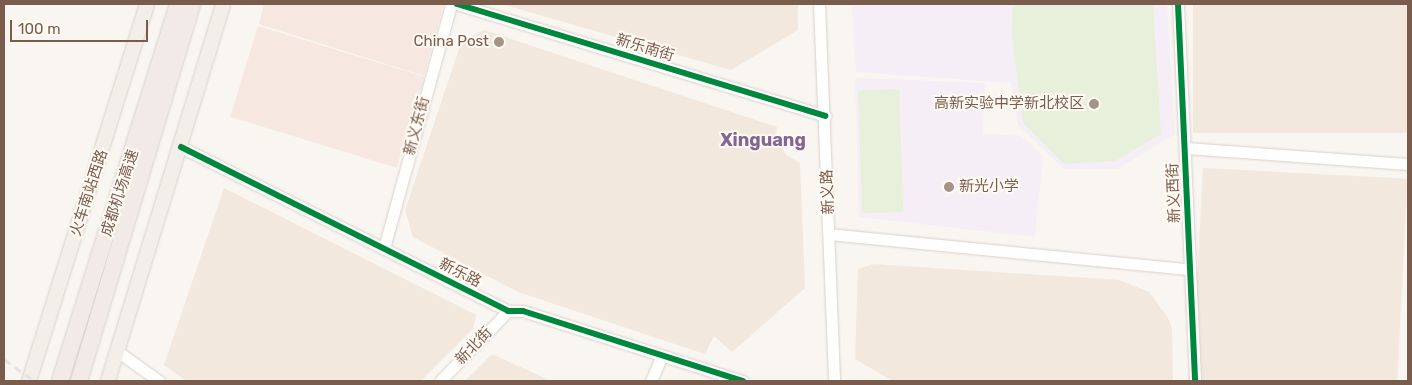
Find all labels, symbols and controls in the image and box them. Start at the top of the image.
scale bar [12,10,150,42]
text: 100 m [18,20,60,38]
street label: 新乐南街 [614,31,676,65]
place label: China Post [414,33,489,51]
marker: China Post [493,36,505,48]
street label: 新义东街 [401,95,433,157]
place label: 高新实验中学新北校区 [934,95,1084,113]
marker: 高新实验中学新北校区 [1088,98,1100,110]
district label: Xinguang [720,129,806,151]
street label: 火车南站西路 [67,147,111,239]
street label: 成都机场高速 [98,147,142,239]
street label: 新义西街 [1164,163,1184,223]
street label: 新义路 [818,169,838,215]
place label: 新光小学 [959,178,1019,196]
marker: 新光小学 [943,181,955,193]
street label: 新乐路 [436,255,484,291]
street label: 新北街 [452,324,496,368]

